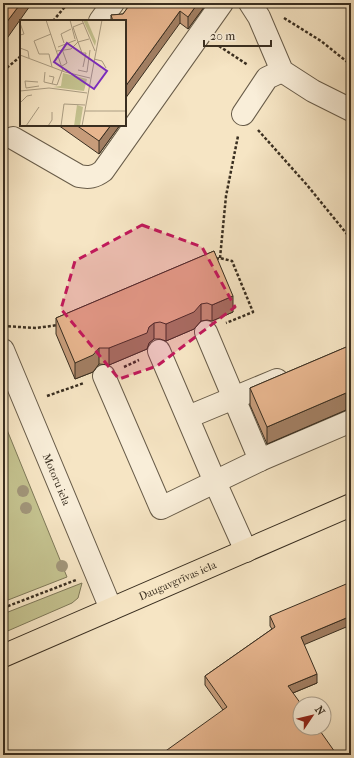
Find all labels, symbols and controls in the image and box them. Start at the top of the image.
inset map [20,20,126,126]
scale bar [204,22,271,48]
text: 20 m [210,29,235,43]
street label: Motoru iela [40,452,73,508]
street label: Daugavgrīvas iela [137,558,219,603]
north arrow [292,696,332,736]
text: N [312,703,328,718]

